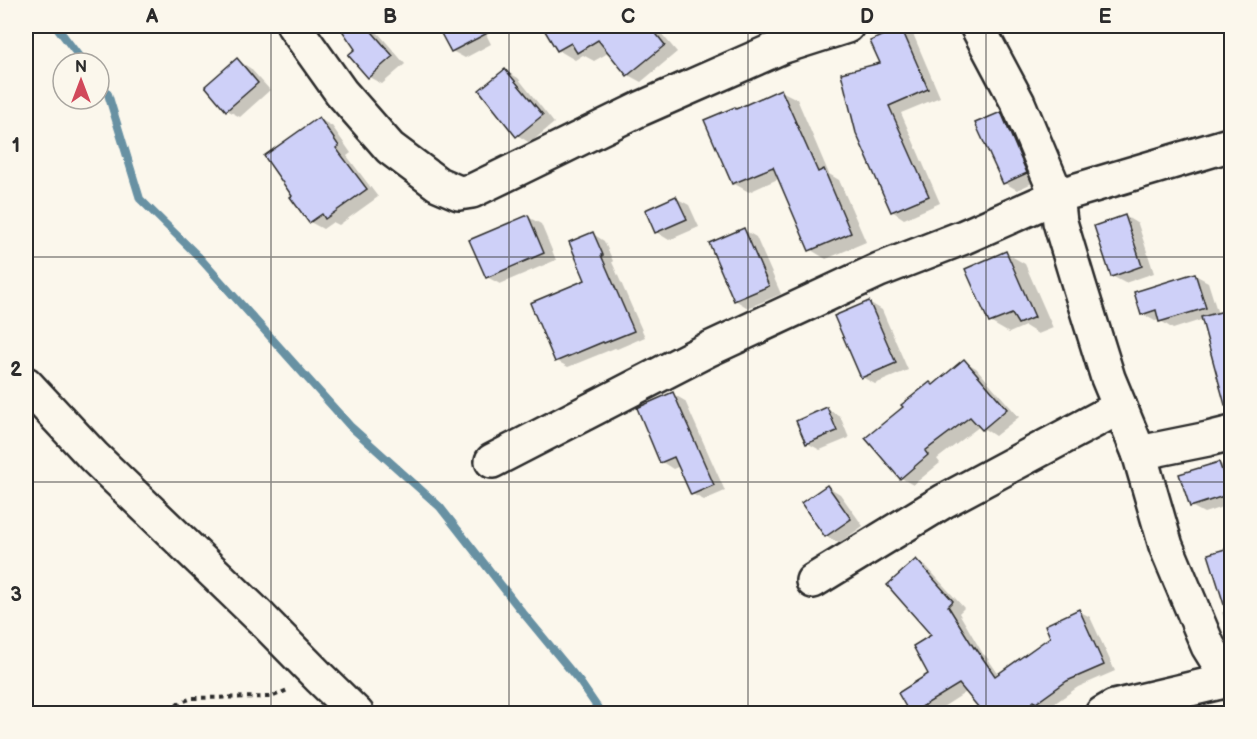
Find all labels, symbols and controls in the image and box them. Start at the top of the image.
text: A [145,5,159,29]
text: B [383,5,397,29]
text: C [621,5,635,29]
text: D [860,5,874,29]
text: E [1099,5,1112,29]
north arrow [51,51,111,111]
text: N [75,58,87,77]
text: 1 [12,134,20,158]
text: 2 [10,358,22,382]
text: 3 [10,583,22,607]

